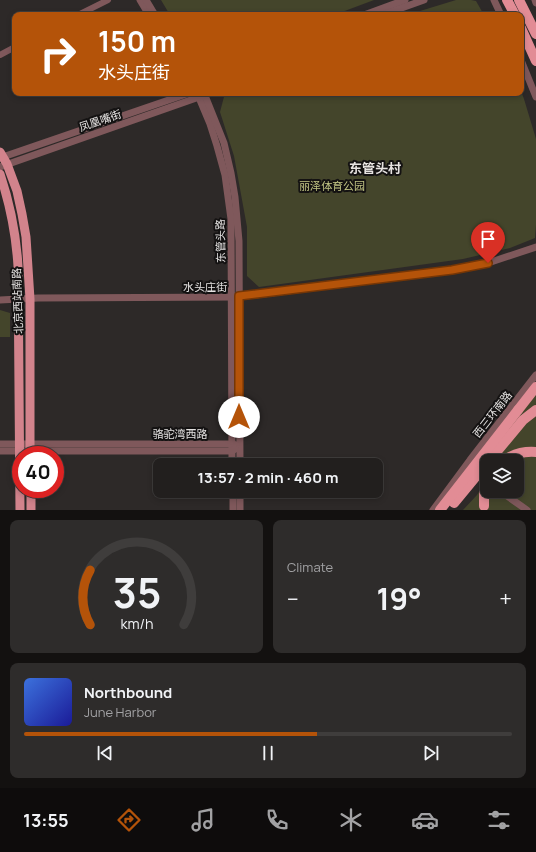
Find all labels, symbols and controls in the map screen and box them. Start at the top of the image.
text: 150 m [98,22,176,60]
icon: right [32,28,84,80]
text: 水头庄街 [98,60,170,84]
street label: 凤凰嘴街 [77,106,123,134]
district label: 东管头村 [349,159,401,177]
park label: 丽泽体育公园 [299,178,365,193]
street label: 东管头路 [212,219,228,263]
pin [471,222,505,263]
icon: arrive [477,228,499,250]
street label: 北京西站南路 [8,268,26,334]
street label: 水头庄街 [183,279,227,294]
street label: 西三环南路 [469,388,515,440]
position arrow [218,396,260,438]
street label: 骆驼湾西路 [153,426,208,441]
speed limit sign: 40 [12,446,64,498]
map controls [480,454,524,498]
button: layers [480,454,524,498]
text: 13:57 · 2 min · 460 m [197,467,339,488]
text: Climate [287,558,333,576]
text: 35 [112,563,161,619]
text: 19° [376,578,422,619]
text: − [287,584,299,614]
text: + [499,584,512,614]
text: km/h [120,613,153,632]
text: Northbound [84,682,172,703]
text: June Harbor [84,703,157,721]
icon: previous [94,742,116,764]
icon: pause [257,742,279,764]
icon: next [420,742,442,764]
icon: directions [115,806,143,834]
icon: music [189,806,217,834]
icon: phone [263,806,291,834]
icon: climate [337,806,365,834]
icon: car [411,806,439,834]
icon: filters [485,806,513,834]
text: 13:55 [23,808,69,832]

